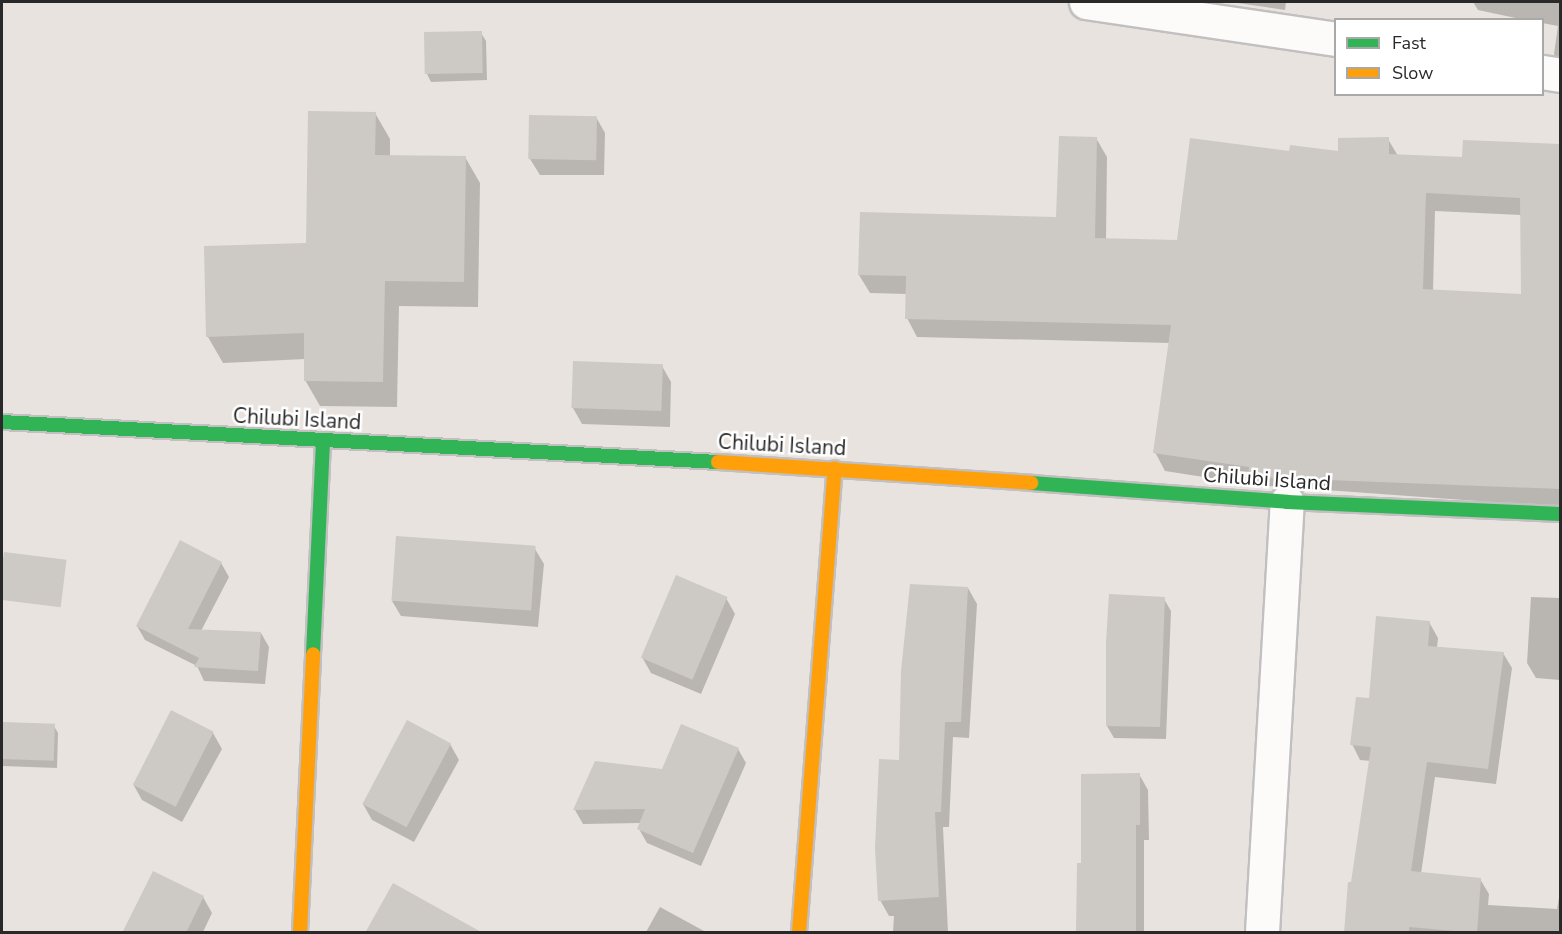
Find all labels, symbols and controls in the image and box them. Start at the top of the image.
legend [1334,18,1544,96]
text: Fast [1392,31,1426,55]
text: Slow [1392,61,1433,85]
street label: Chilubi Island [232,403,362,435]
street label: Chilubi Island [717,429,847,461]
street label: Chilubi Island [1202,462,1332,496]

